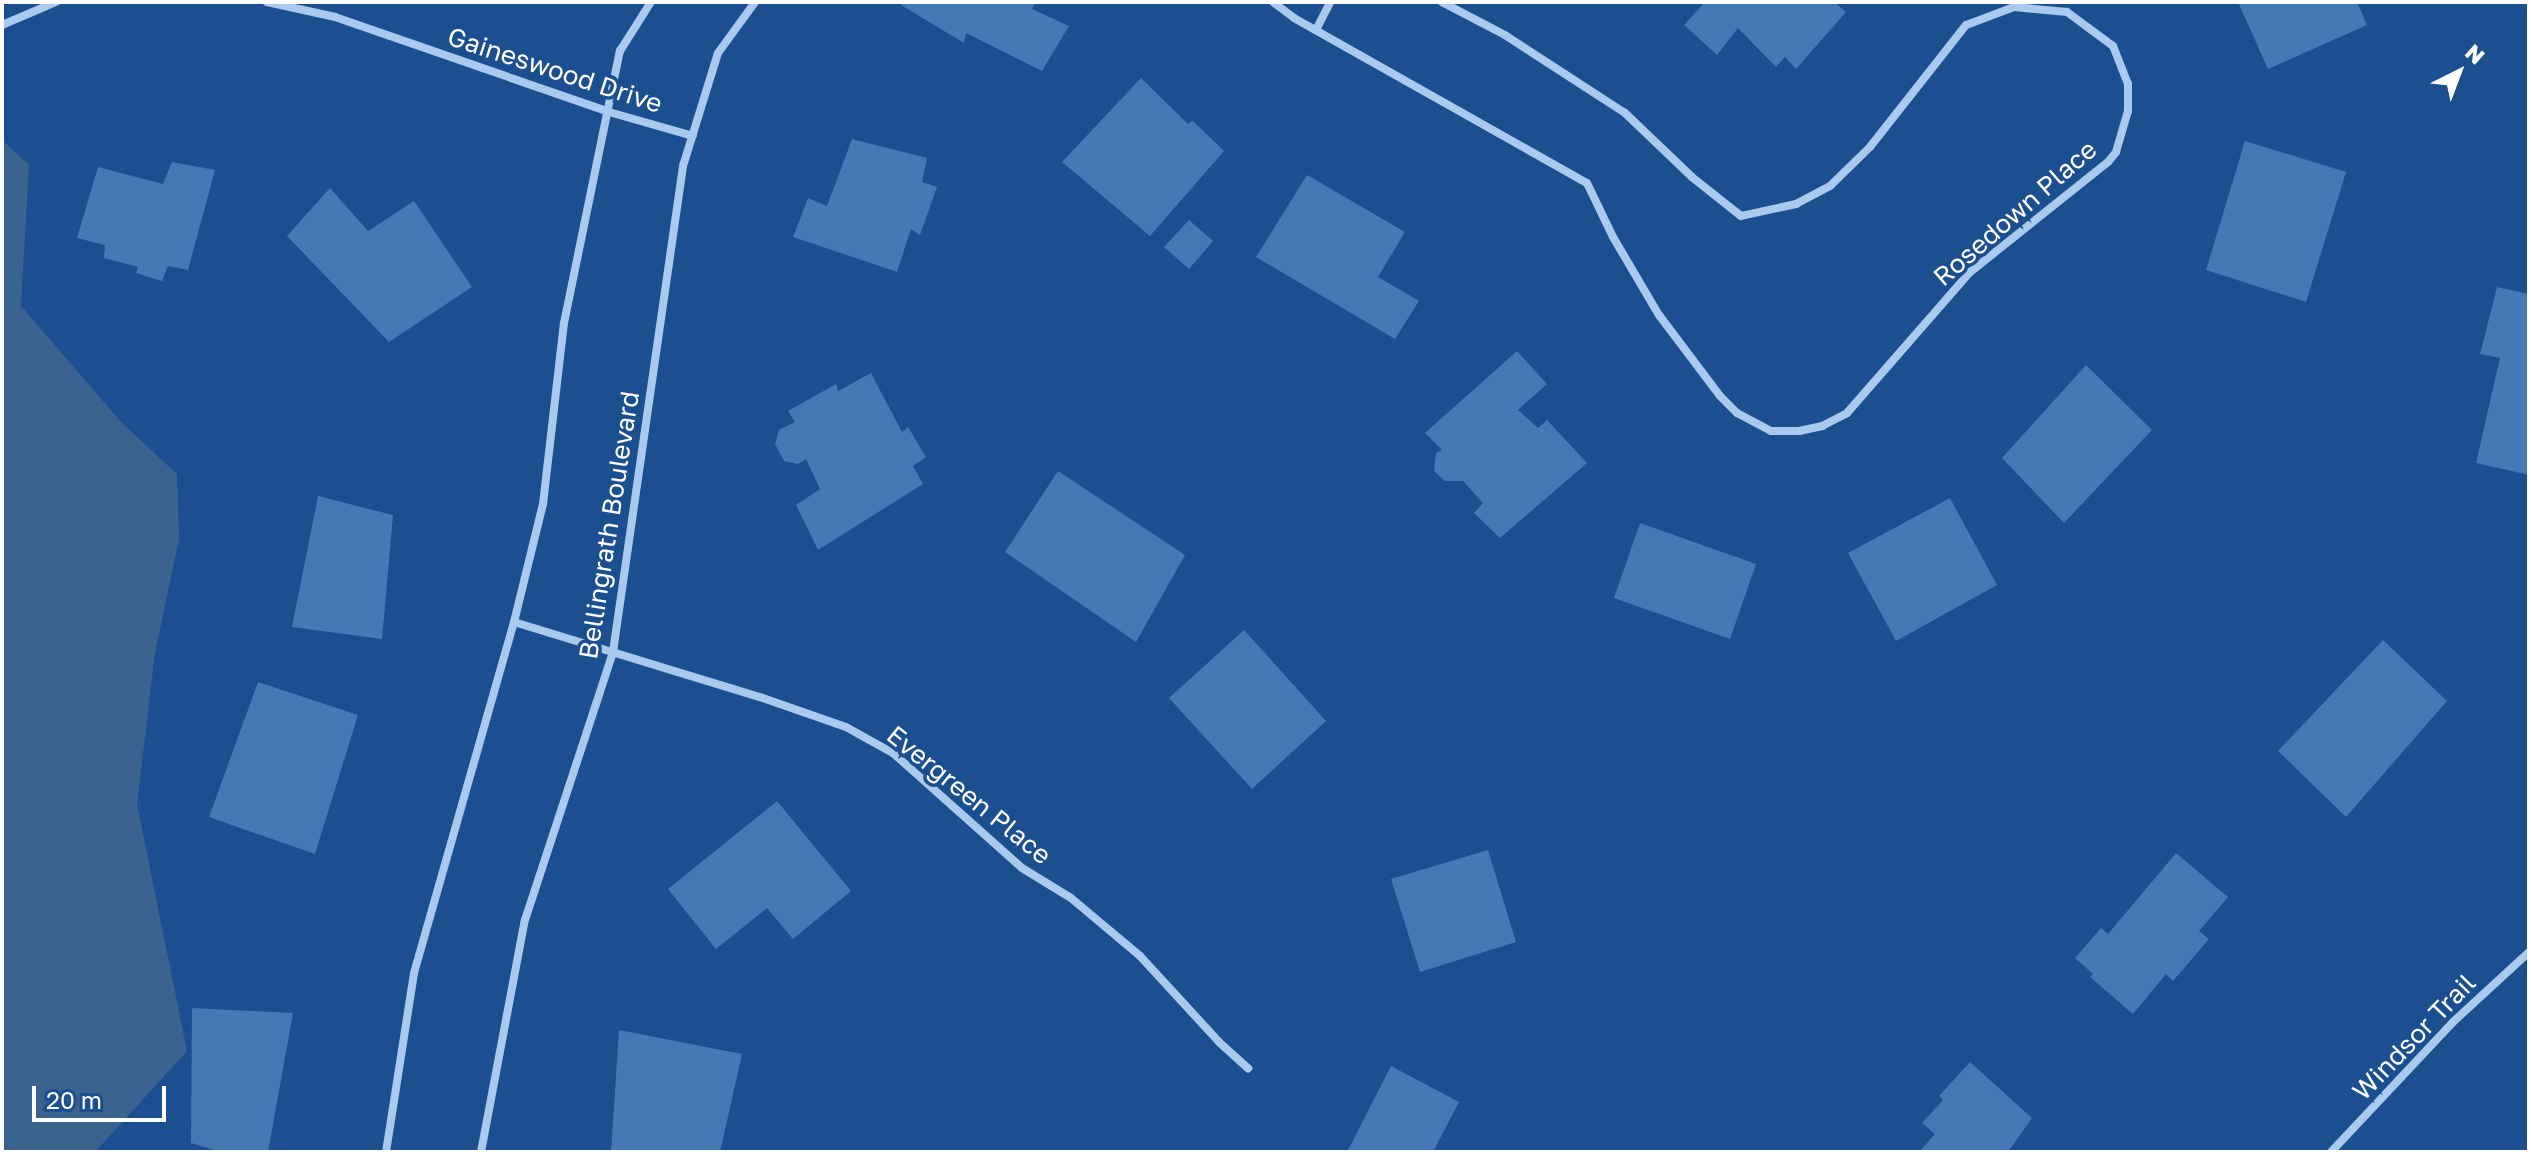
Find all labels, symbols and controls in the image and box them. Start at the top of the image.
street label: Gaineswood Drive [444,21,666,119]
north arrow [2419,32,2499,112]
text: N [2460,38,2491,69]
street label: Rosedown Place [1927,134,2103,292]
street label: Bellingrath Boulevard [572,389,646,661]
street label: Evergreen Place [881,719,1057,871]
street label: Windsor Trail [2346,967,2482,1107]
scale bar [36,1070,170,1120]
text: 20 m [46,1085,102,1114]

